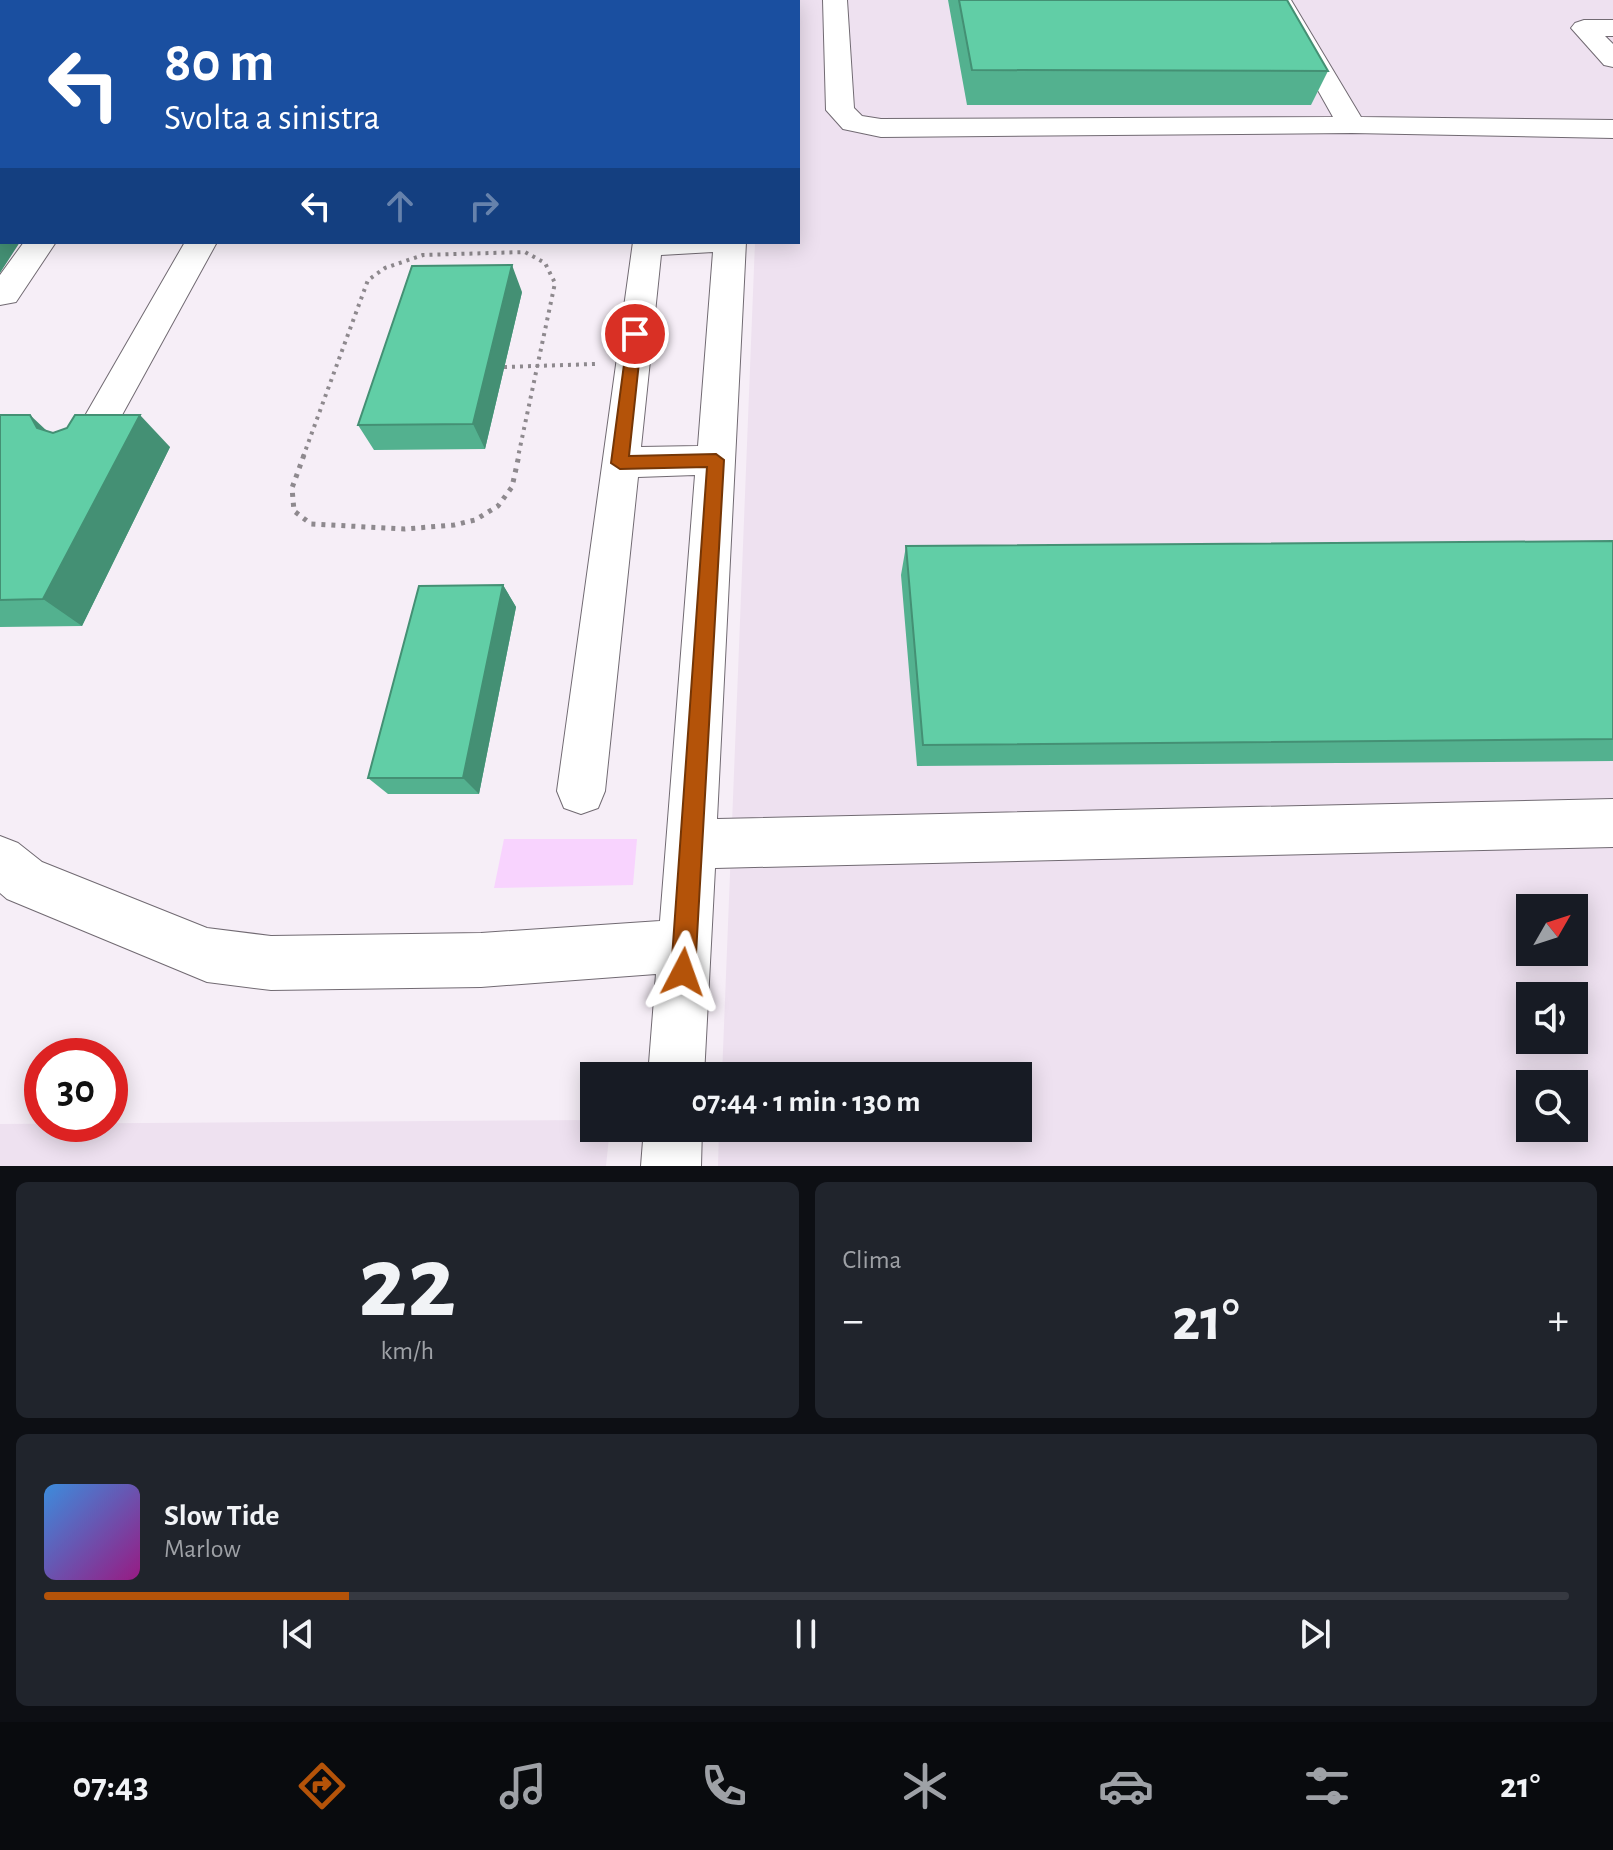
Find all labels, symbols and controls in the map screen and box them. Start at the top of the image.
icon: left [32,32,136,136]
text: 80 m [164,35,274,91]
text: Svolta a sinistra [164,100,380,136]
icon: left [294,184,338,228]
icon: ahead [378,184,422,228]
icon: right [462,184,506,228]
pin [601,300,669,368]
icon: arrive [613,312,657,356]
north arrow [1516,894,1588,966]
map controls [1516,894,1588,1142]
position arrow [641,930,725,1014]
button: sound [1516,982,1588,1054]
speed limit sign: 30 [24,1038,128,1142]
button: search [1516,1070,1588,1142]
text: 07:44 · 1 min · 130 m [692,1087,920,1117]
text: 22 [358,1232,456,1336]
text: Clima [843,1247,902,1273]
text: 21° [1172,1291,1239,1351]
text: − [843,1299,864,1343]
text: + [1548,1299,1569,1343]
text: km/h [380,1338,434,1364]
text: Slow Tide [164,1501,279,1531]
text: Marlow [164,1536,241,1562]
icon: previous [276,1612,320,1656]
icon: pause [784,1612,828,1656]
icon: next [1293,1612,1337,1656]
icon: directions [294,1758,350,1814]
icon: music [495,1758,551,1814]
icon: phone [696,1758,752,1814]
icon: climate [897,1758,953,1814]
icon: car [1098,1758,1154,1814]
icon: filters [1299,1758,1355,1814]
text: 07:43 [73,1768,149,1804]
text: 21° [1500,1768,1540,1804]

